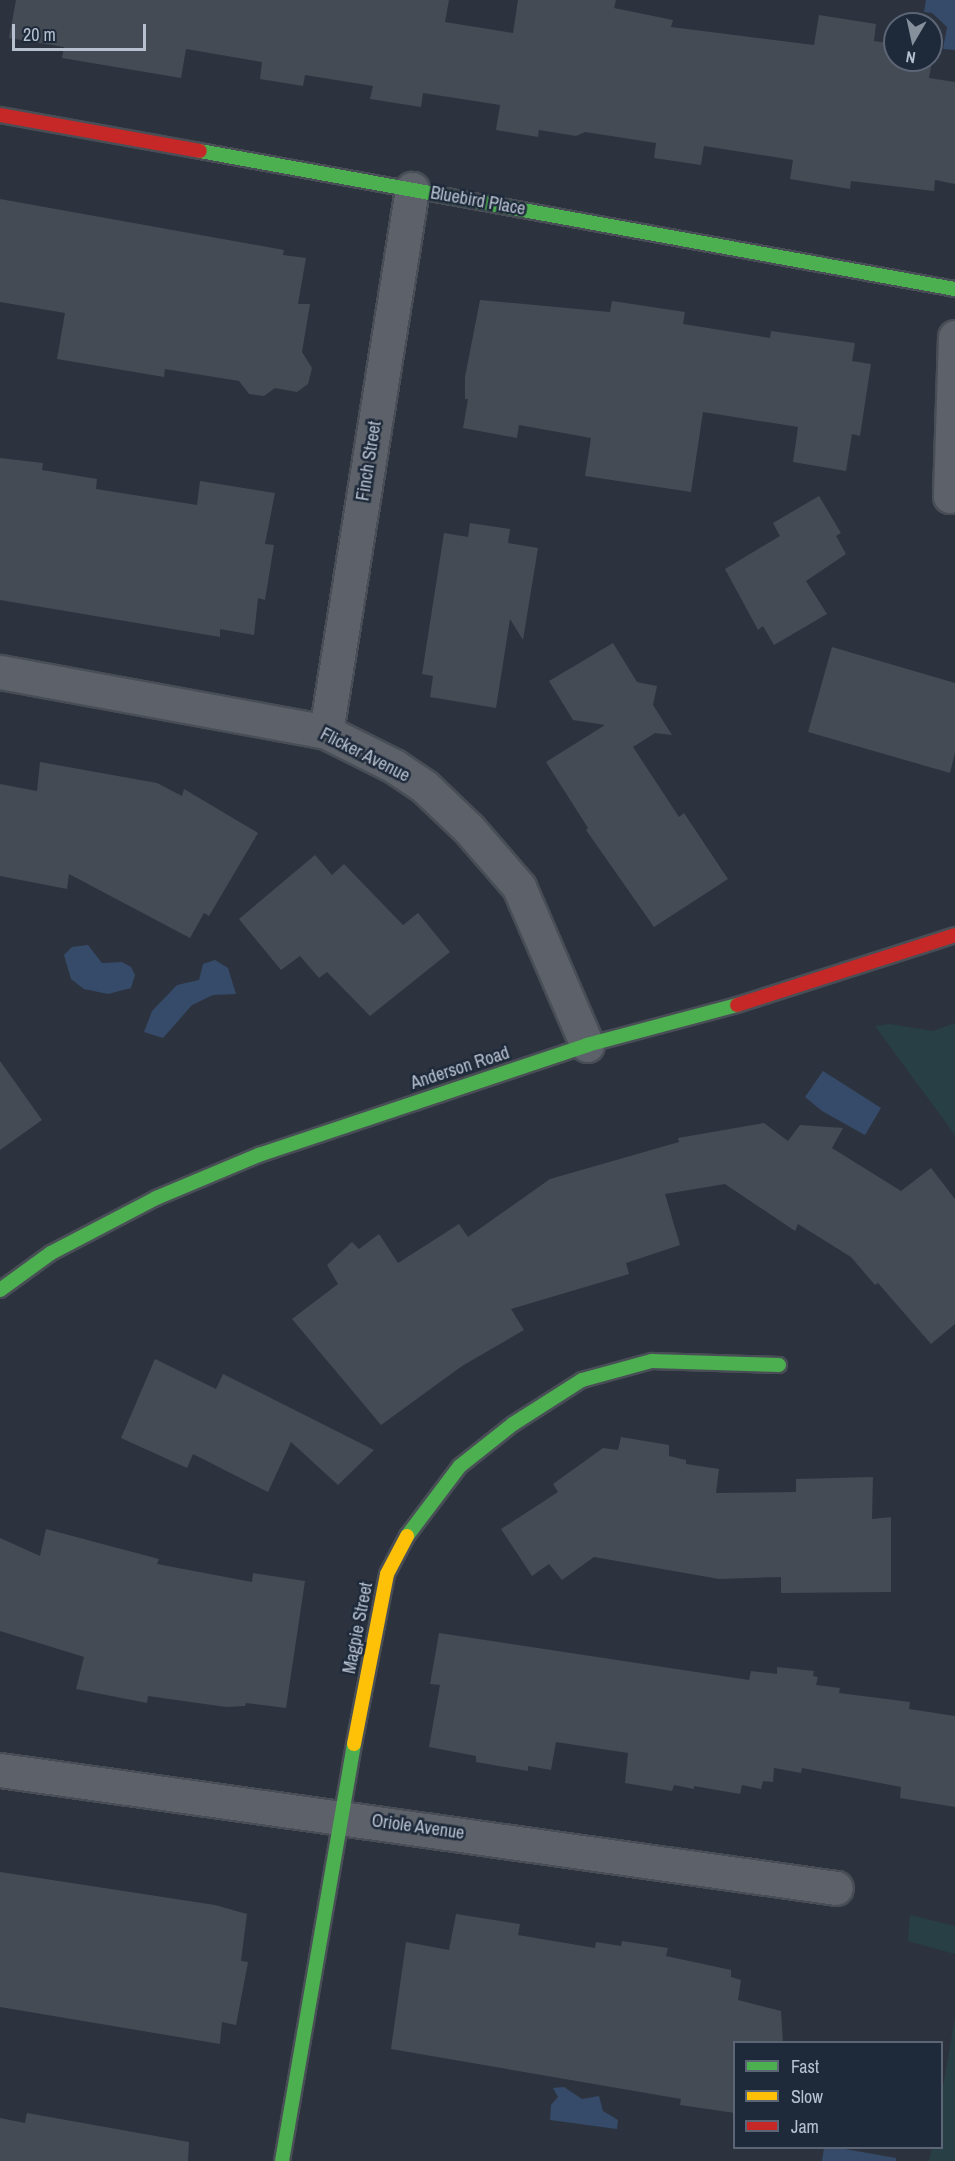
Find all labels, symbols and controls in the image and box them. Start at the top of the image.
scale bar [15,12,148,50]
north arrow [883,12,943,72]
text: 20 m [23,22,56,47]
text: N [904,46,917,69]
street label: Bluebird Place [429,182,527,220]
street label: Finch Street [352,420,386,502]
street label: Flicker Avenue [316,723,414,787]
street label: Anderson Road [408,1042,512,1094]
street label: Magpie Street [339,1580,377,1676]
street label: Oriole Avenue [370,1810,466,1844]
legend [733,2041,943,2149]
text: Fast [791,2054,819,2079]
text: Slow [791,2084,823,2109]
text: Jam [791,2114,819,2139]

